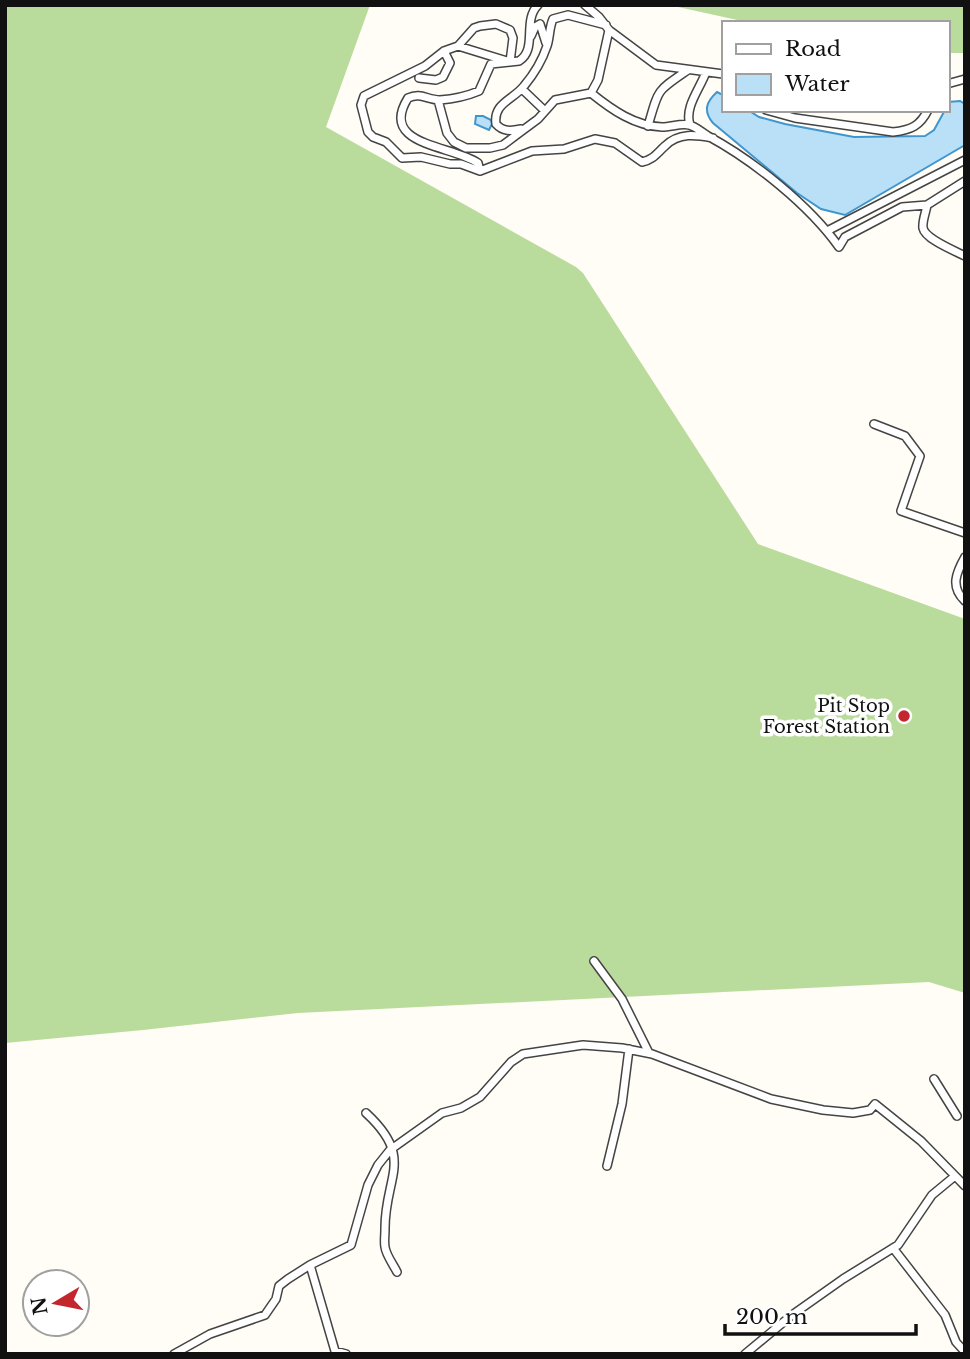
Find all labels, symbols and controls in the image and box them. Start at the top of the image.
legend [722,21,949,112]
text: Road [785,36,841,62]
text: Water [784,71,849,97]
place label: Pit Stop Forest Station [763,695,890,738]
marker: Pit Stop Forest Station [896,708,912,724]
north arrow [21,1268,91,1338]
scale bar [725,1292,916,1336]
text: N [27,1295,53,1317]
text: 200 m [736,1304,808,1330]

